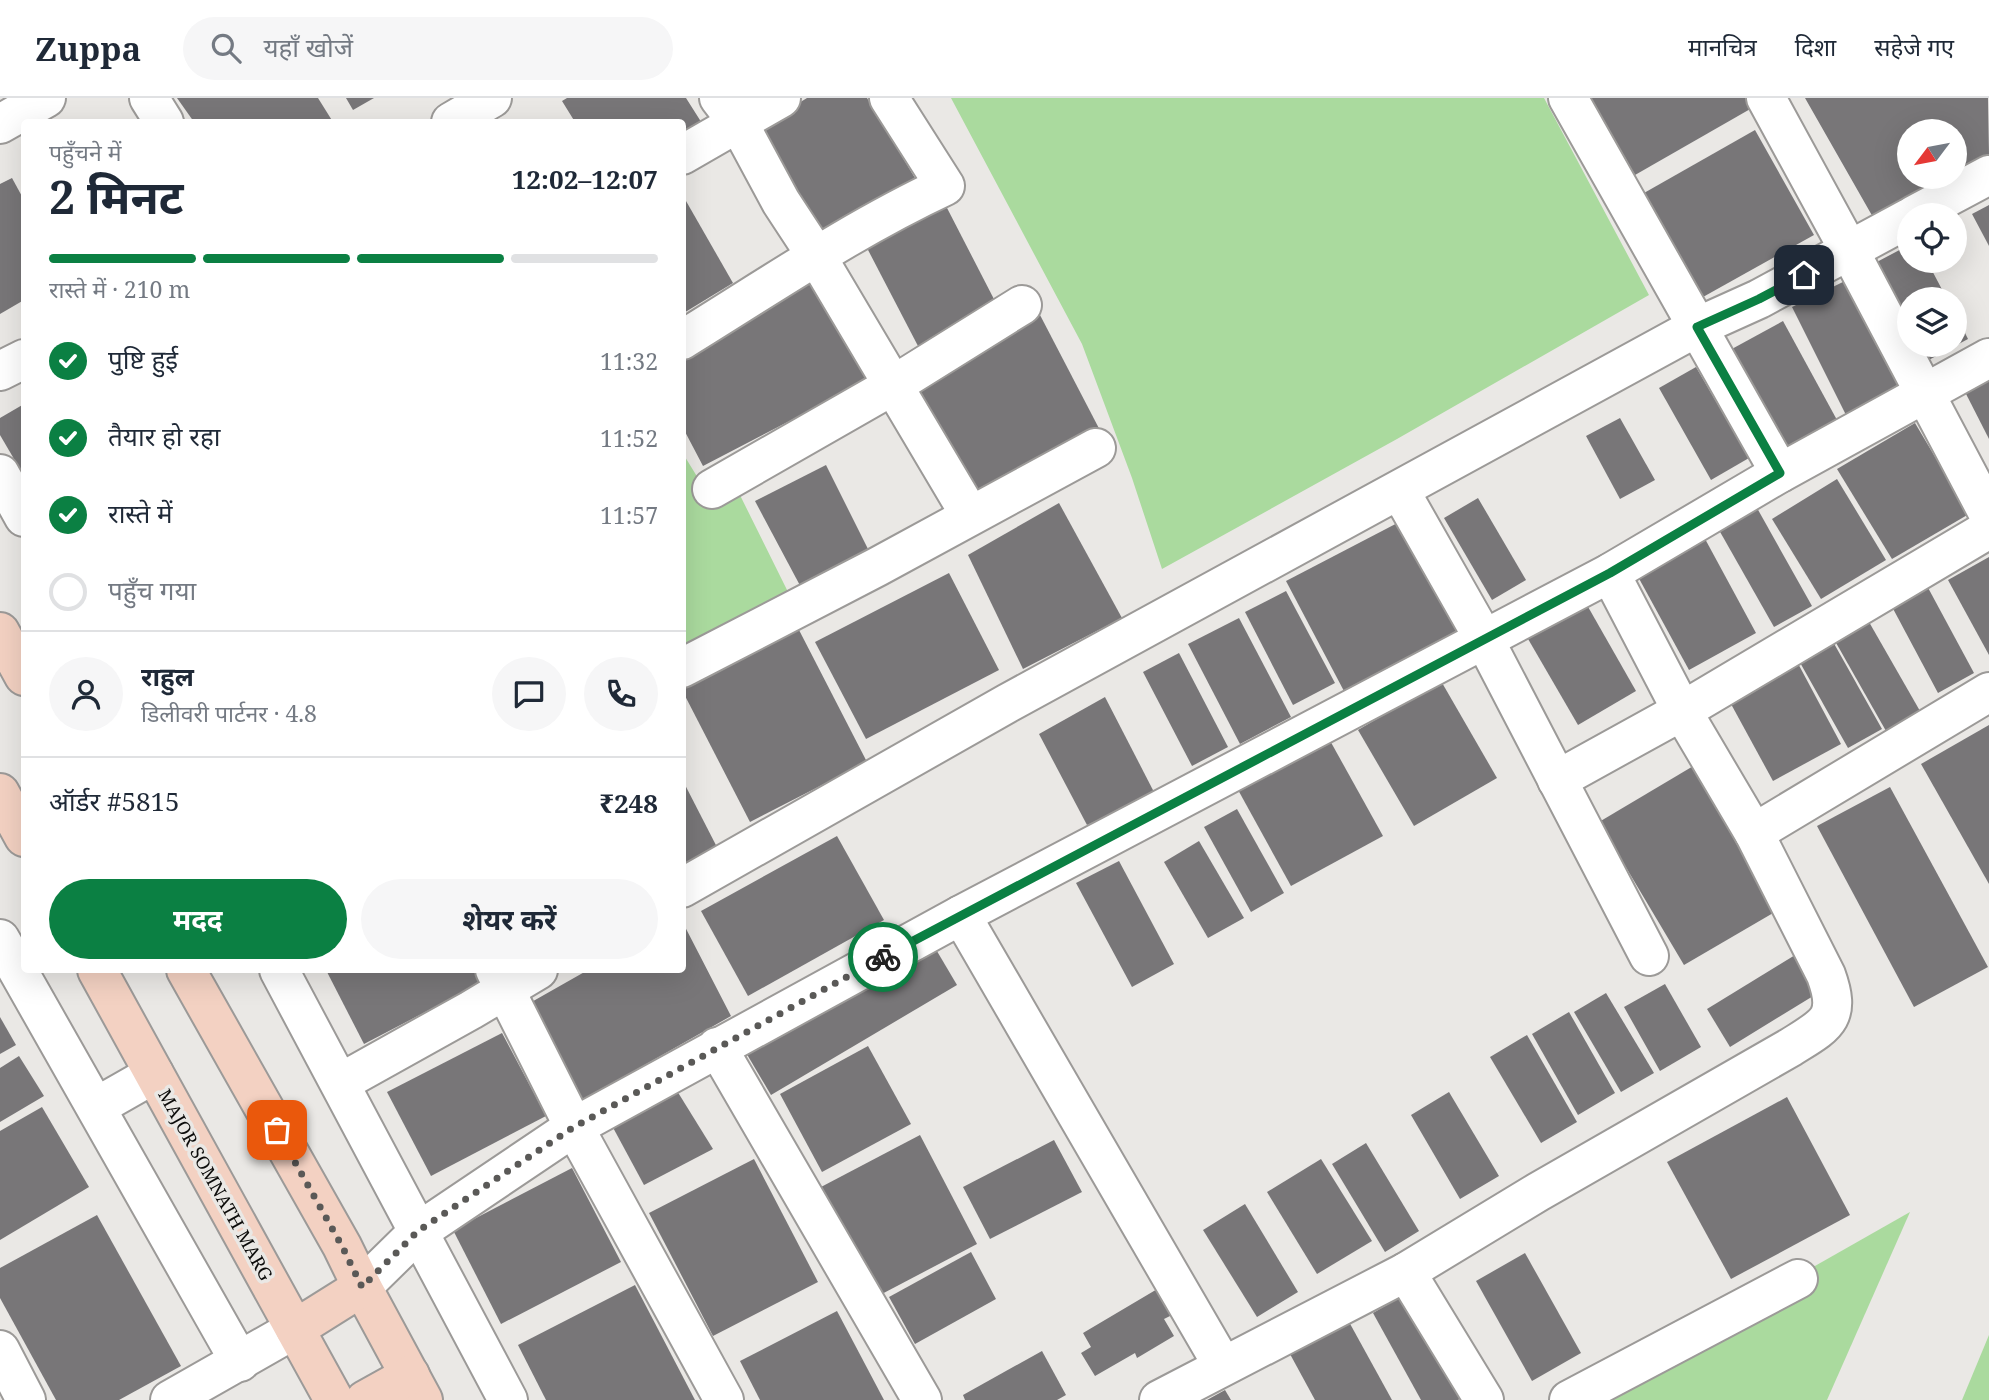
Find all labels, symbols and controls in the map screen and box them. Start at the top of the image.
search box [183,17,673,80]
text: Zuppa [35,26,141,71]
icon: search [207,29,245,67]
text: यहाँ खोजें [263,29,353,65]
text: मानचित्र [1688,30,1757,63]
text: दिशा [1795,30,1836,63]
text: सहेजे गए [1874,30,1954,63]
north arrow [1897,119,1967,189]
map controls [1897,119,1967,357]
text: पहुँचने में [49,136,121,168]
text: 12:02–12:07 [512,161,658,197]
text: 2 मिनट [49,165,184,227]
button: locate [1897,203,1967,273]
pin [1774,245,1834,305]
icon: home [1785,256,1823,294]
text: रास्ते में · 210 m [49,273,190,305]
button: layers [1897,287,1967,357]
text: पुष्टि हुई [108,341,178,377]
icon: check [49,342,87,380]
text: 11:32 [600,345,658,377]
text: तैयार हो रहा [108,418,221,454]
icon: check [49,419,87,457]
text: 11:52 [600,422,658,454]
text: रास्ते में [108,495,173,531]
icon: check [49,496,87,534]
text: 11:57 [600,499,658,531]
text: पहुँच गया [108,572,196,608]
button: person [49,657,123,731]
button: chat [492,657,566,731]
button: phone [584,657,658,731]
text: राहुल [141,658,194,694]
text: डिलीवरी पार्टनर · 4.8 [141,697,317,729]
text: ऑर्डर #5815 [49,783,180,819]
text: ₹248 [599,785,658,821]
button: मदद [49,879,347,959]
button: शेयर करें [361,879,658,959]
courier [848,922,918,992]
icon: bike [864,938,902,976]
street label: MAJOR SOMNATH MARG [153,1085,279,1285]
pin [247,1100,307,1160]
icon: bag [258,1111,296,1149]

